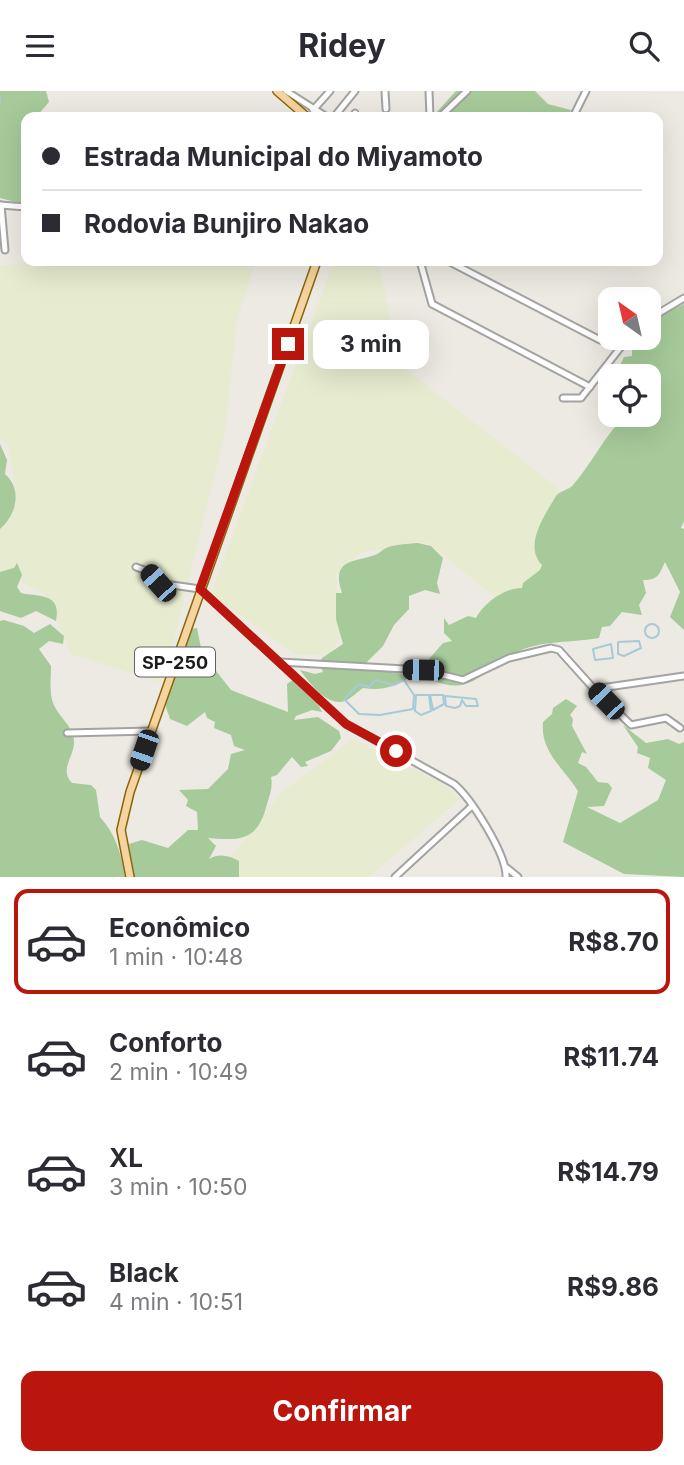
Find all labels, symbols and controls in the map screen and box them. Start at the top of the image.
text: Ridey [298,26,386,65]
icon: menu [21,27,59,65]
icon: search [625,27,663,65]
text: Estrada Municipal do Miyamoto [84,141,483,172]
text: Rodovia Bunjiro Nakao [84,208,369,239]
north arrow [598,287,662,350]
map controls [598,287,661,427]
callout: 3 min [312,320,428,369]
route end [272,328,304,360]
text: 3 min [340,330,402,358]
button: locate [598,364,661,427]
car [137,560,180,606]
road number: SP-250 [135,647,215,677]
car [402,659,445,681]
car [584,679,629,723]
car [128,727,161,773]
route start [380,735,412,767]
icon: car [25,910,88,973]
text: Econômico [109,912,250,943]
text: R$8.70 [568,926,659,957]
text: 1 min · 10:48 [109,943,243,971]
icon: car [25,1025,88,1088]
text: Conforto [109,1027,222,1058]
text: R$11.74 [563,1041,659,1072]
text: 2 min · 10:49 [109,1058,248,1086]
icon: car [25,1140,88,1203]
text: XL [109,1142,143,1173]
text: R$14.79 [557,1156,659,1187]
text: 3 min · 10:50 [109,1173,248,1201]
icon: car [25,1255,88,1318]
text: Black [109,1257,179,1288]
text: R$9.86 [567,1271,659,1302]
text: 4 min · 10:51 [109,1288,243,1316]
button: Confirmar [21,1371,663,1451]

